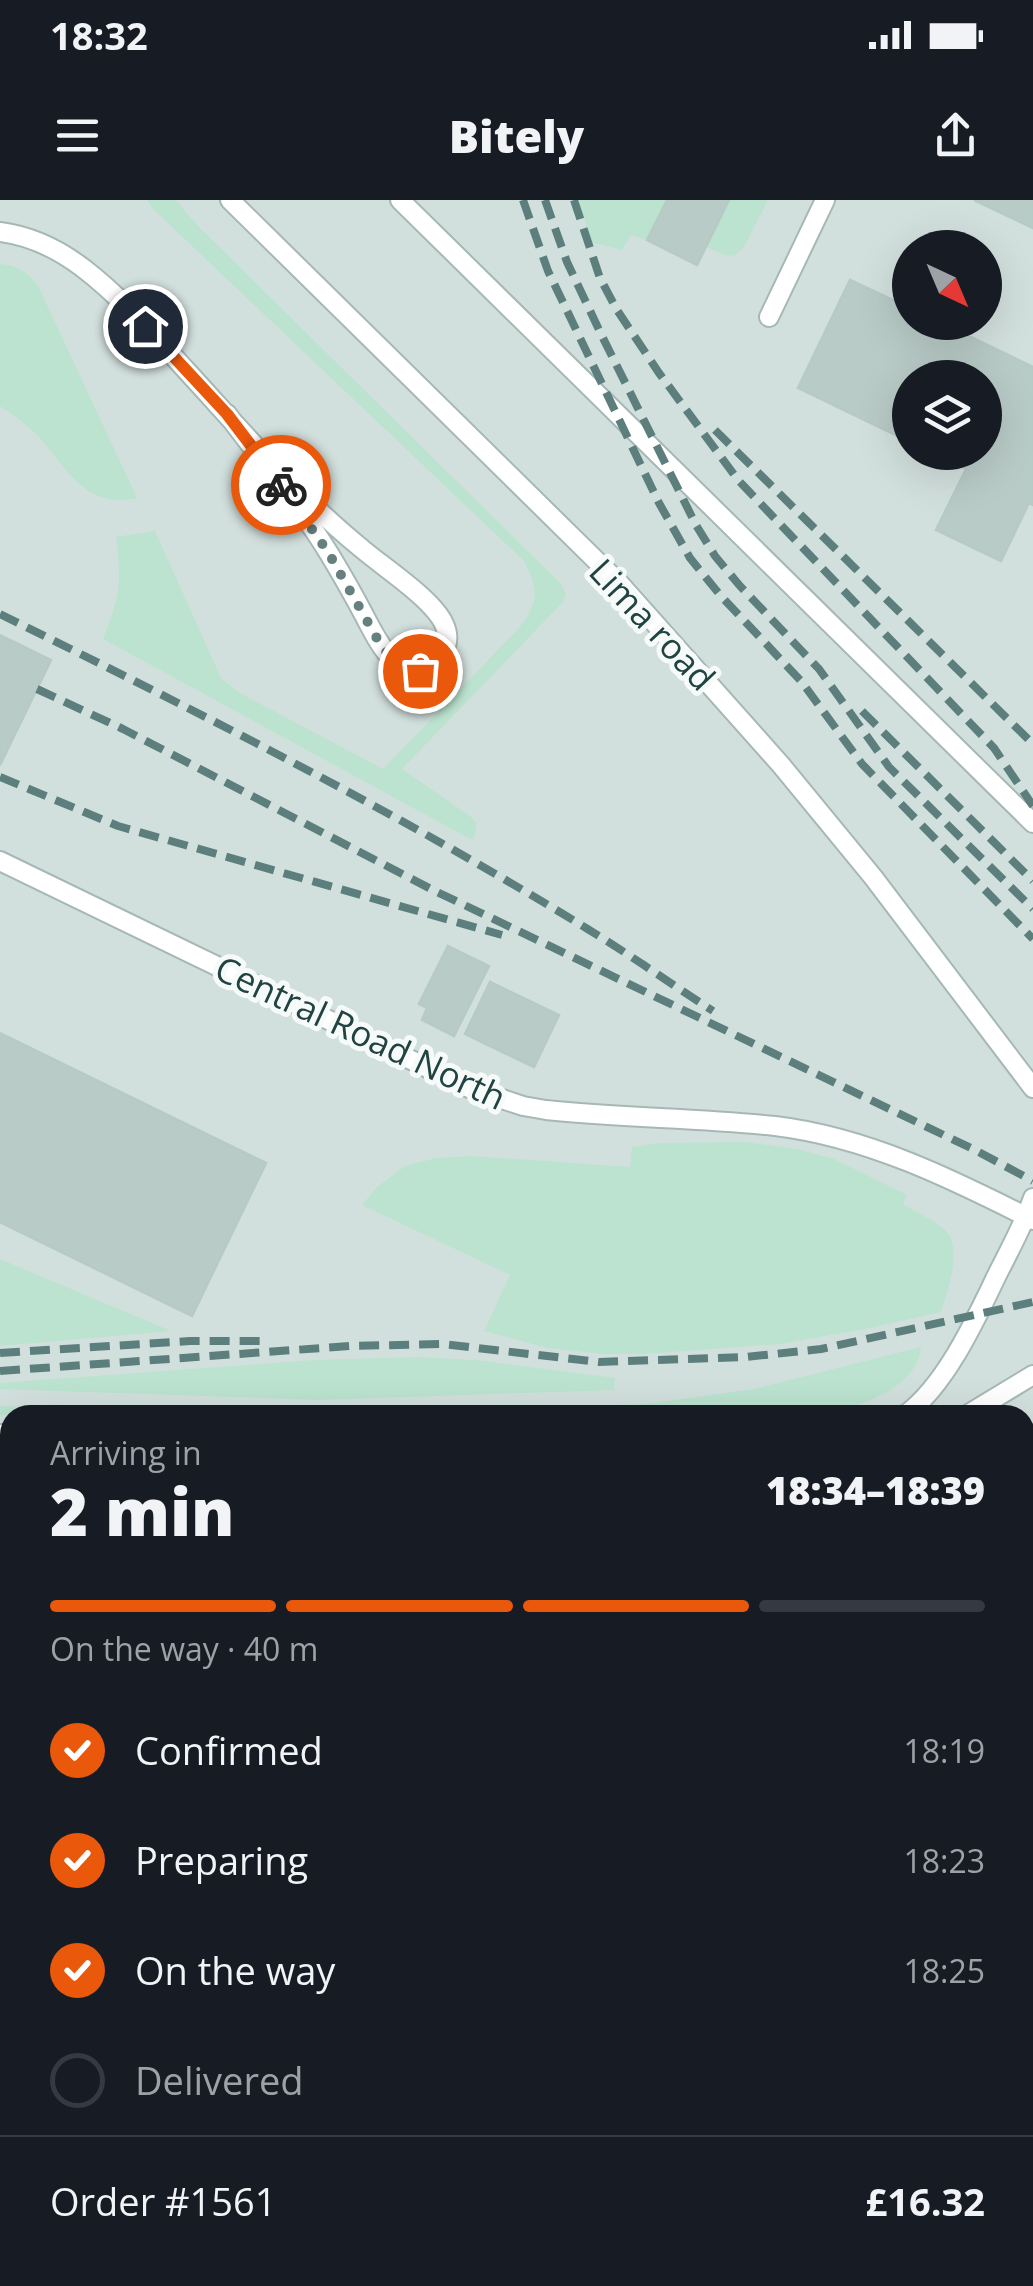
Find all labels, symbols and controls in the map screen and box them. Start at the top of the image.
text: 18:32 [50,9,148,61]
text: Bitely [449,105,584,166]
icon: menu [50,108,105,163]
icon: share [928,108,983,163]
north arrow [892,230,1002,340]
map controls [892,230,1002,470]
pin [103,284,188,369]
icon: home [118,299,173,354]
button: layers [892,360,1002,470]
courier [231,435,331,535]
icon: bike [254,458,309,513]
street label: Lima road [580,548,726,700]
pin [378,629,463,714]
icon: bag [393,644,448,699]
street label: Central Road North [208,944,514,1120]
text: Arriving in [50,1431,202,1474]
text: 18:34–18:39 [766,1464,985,1516]
text: 2 min [50,1467,235,1555]
text: On the way · 40 m [50,1627,318,1670]
icon: check [50,1723,105,1778]
text: Confirmed [135,1724,323,1776]
text: 18:19 [903,1729,985,1772]
icon: check [50,1833,105,1888]
text: Preparing [135,1834,308,1886]
text: 18:23 [903,1839,985,1882]
icon: check [50,1943,105,1998]
text: On the way [135,1944,335,1996]
text: 18:25 [903,1949,985,1992]
text: Delivered [135,2054,304,2106]
text: Order #1561 [50,2175,277,2227]
text: £16.32 [866,2175,985,2227]

